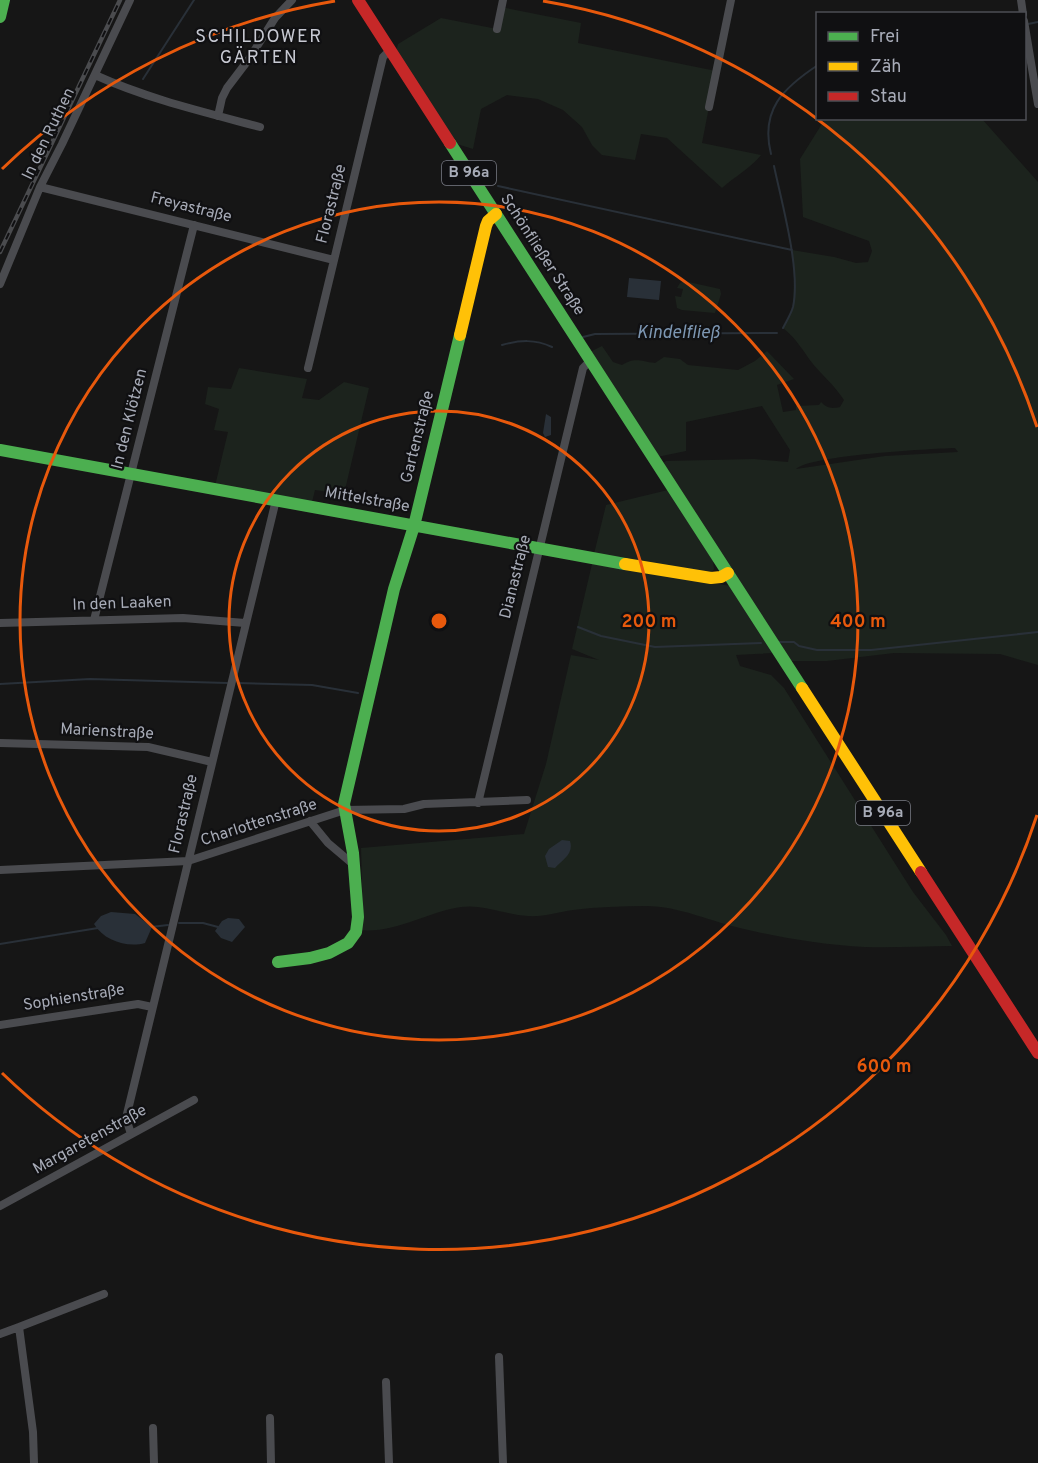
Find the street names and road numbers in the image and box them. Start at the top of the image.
street label: In den Ruthen [18,85,80,183]
road number: B 96a [442,161,496,185]
street label: Florastraße [313,162,351,246]
street label: Freyastraße [148,188,234,228]
street label: Schönfließer Straße [495,190,589,320]
street label: In den Klötzen [108,367,152,471]
street label: Gartenstraße [397,389,439,485]
street label: Mittelstraße [323,483,411,517]
street label: Dianastraße [496,533,536,621]
street label: In den Laaken [72,592,172,616]
street label: Marienstraße [60,720,154,744]
street label: Florastraße [165,772,203,856]
street label: Charlottenstraße [198,795,320,851]
road number: B 96a [856,801,910,825]
street label: Sophienstraße [22,980,126,1016]
street label: Margaretenstraße [30,1100,150,1180]

